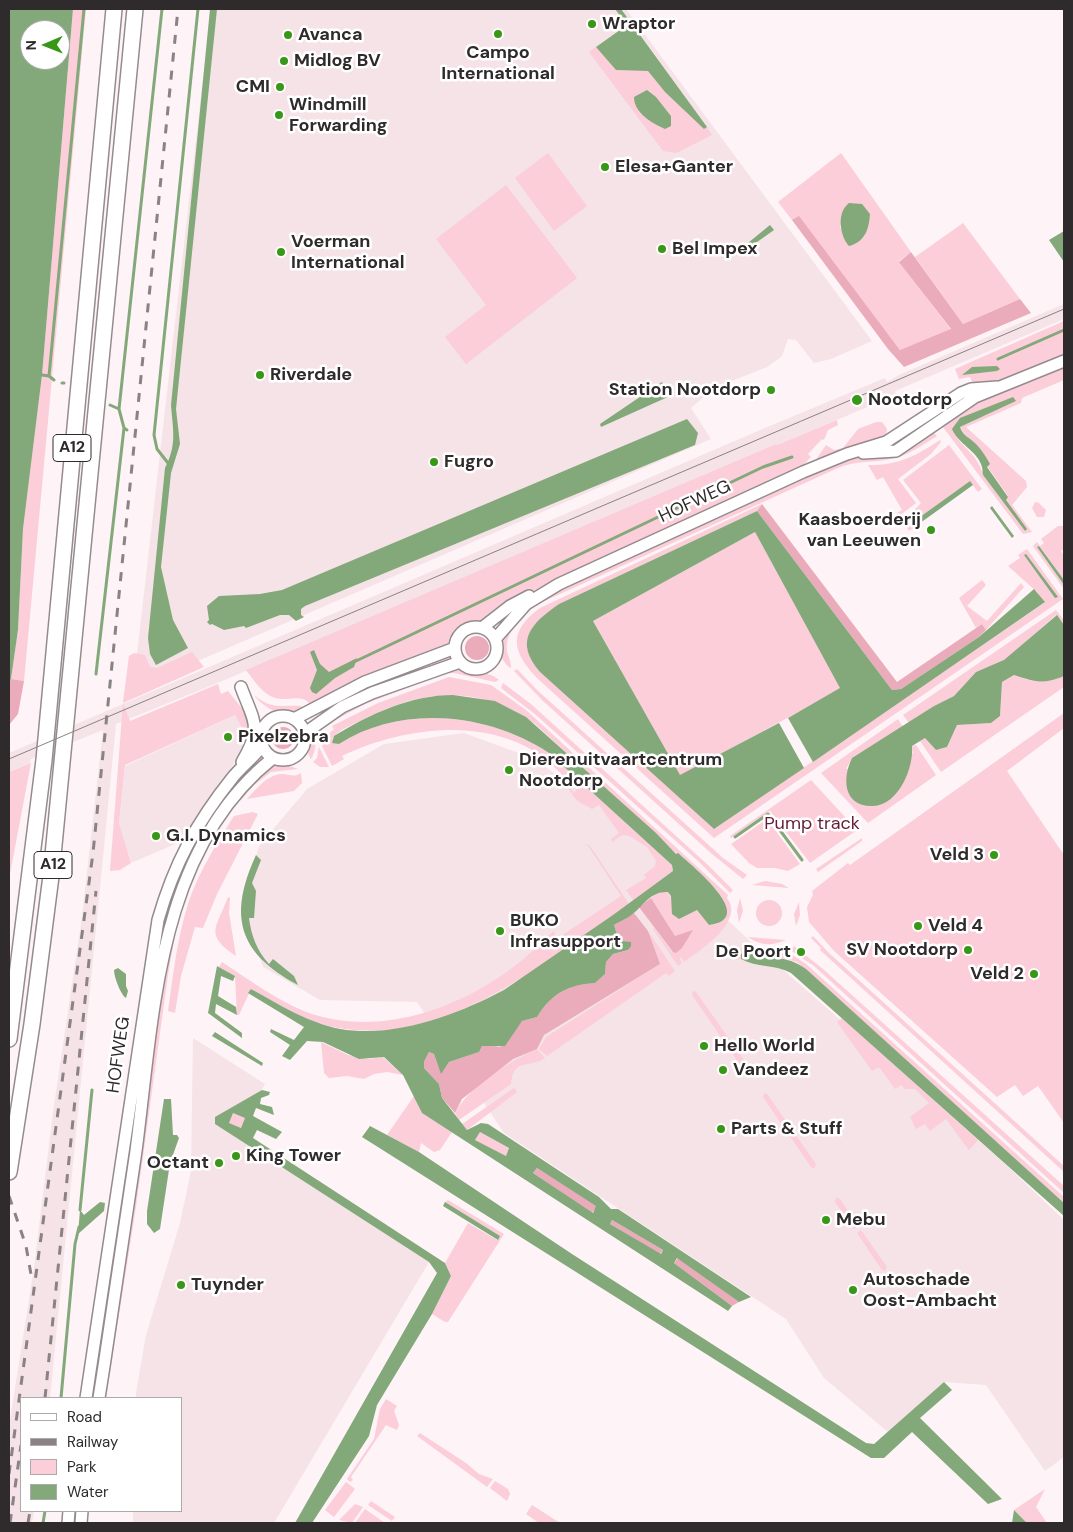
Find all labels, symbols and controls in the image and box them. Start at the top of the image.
place label: Wraptor [602,13,675,35]
marker: Wraptor [586,18,598,30]
north arrow [20,20,70,70]
place label: Avanca [298,24,363,46]
marker: Campo International [492,28,504,40]
marker: Avanca [282,29,294,41]
text: N [22,40,40,51]
place label: Campo International [441,42,555,84]
place label: Midlog BV [294,50,381,72]
marker: Midlog BV [278,55,290,67]
place label: CMI [236,76,270,98]
marker: CMI [274,81,286,93]
place label: Windmill Forwarding [289,94,387,136]
marker: Windmill Forwarding [273,109,285,121]
place label: Elesa+Ganter [615,156,733,178]
marker: Elesa+Ganter [599,161,611,173]
place label: Voerman International [291,231,404,274]
place label: Bel Impex [672,238,757,260]
marker: Bel Impex [656,243,668,255]
marker: Voerman International [275,246,287,258]
place label: Riverdale [270,364,352,386]
marker: Riverdale [254,369,266,381]
place label: Station Nootdorp [609,379,761,401]
marker: Station Nootdorp [765,384,777,396]
place label: Nootdorp [868,389,952,411]
marker: Nootdorp [850,393,864,407]
road number: A12 [53,434,91,462]
place label: Fugro [444,451,494,473]
marker: Fugro [428,456,440,468]
street label: HOFWEG [656,476,734,528]
place label: Kaasboerderij van Leeuwen [799,509,921,552]
marker: Kaasboerderij van Leeuwen [925,524,937,536]
place label: Pixelzebra [238,726,329,748]
marker: Pixelzebra [222,731,234,743]
place label: Dierenuitvaartcentrum Nootdorp [519,749,722,792]
marker: Dierenuitvaartcentrum Nootdorp [503,764,515,776]
park label: Pump track [764,813,860,835]
place label: G.I. Dynamics [166,825,286,847]
marker: G.I. Dynamics [150,830,162,842]
place label: Veld 3 [930,844,984,866]
marker: Veld 3 [988,849,1000,861]
road number: A12 [34,852,72,878]
place label: BUKO Infrasupport [510,910,621,952]
place label: Veld 4 [928,915,983,937]
marker: Veld 4 [912,920,924,932]
marker: BUKO Infrasupport [494,925,506,937]
place label: SV Nootdorp [846,939,958,961]
place label: De Poort [715,941,791,963]
marker: SV Nootdorp [962,944,974,956]
marker: De Poort [795,946,807,958]
place label: Veld 2 [970,963,1024,985]
marker: Veld 2 [1028,968,1040,980]
street label: HOFWEG [103,1015,135,1095]
place label: Hello World [714,1035,815,1057]
marker: Hello World [698,1040,710,1052]
place label: Vandeez [733,1059,808,1081]
marker: Vandeez [717,1064,729,1076]
place label: Parts & Stuff [731,1118,842,1140]
marker: Parts & Stuff [715,1123,727,1135]
place label: King Tower [246,1145,341,1167]
marker: King Tower [230,1150,242,1162]
place label: Octant [147,1152,209,1174]
marker: Octant [213,1157,225,1169]
place label: Mebu [836,1209,886,1231]
marker: Mebu [820,1214,832,1226]
place label: Autoschade Oost-Ambacht [863,1269,997,1312]
place label: Tuynder [191,1274,264,1296]
marker: Tuynder [175,1279,187,1291]
marker: Autoschade Oost-Ambacht [847,1284,859,1296]
legend [20,1397,182,1512]
text: Road [67,1407,102,1427]
text: Railway [67,1432,118,1452]
text: Park [67,1457,97,1477]
text: Water [67,1482,108,1502]

